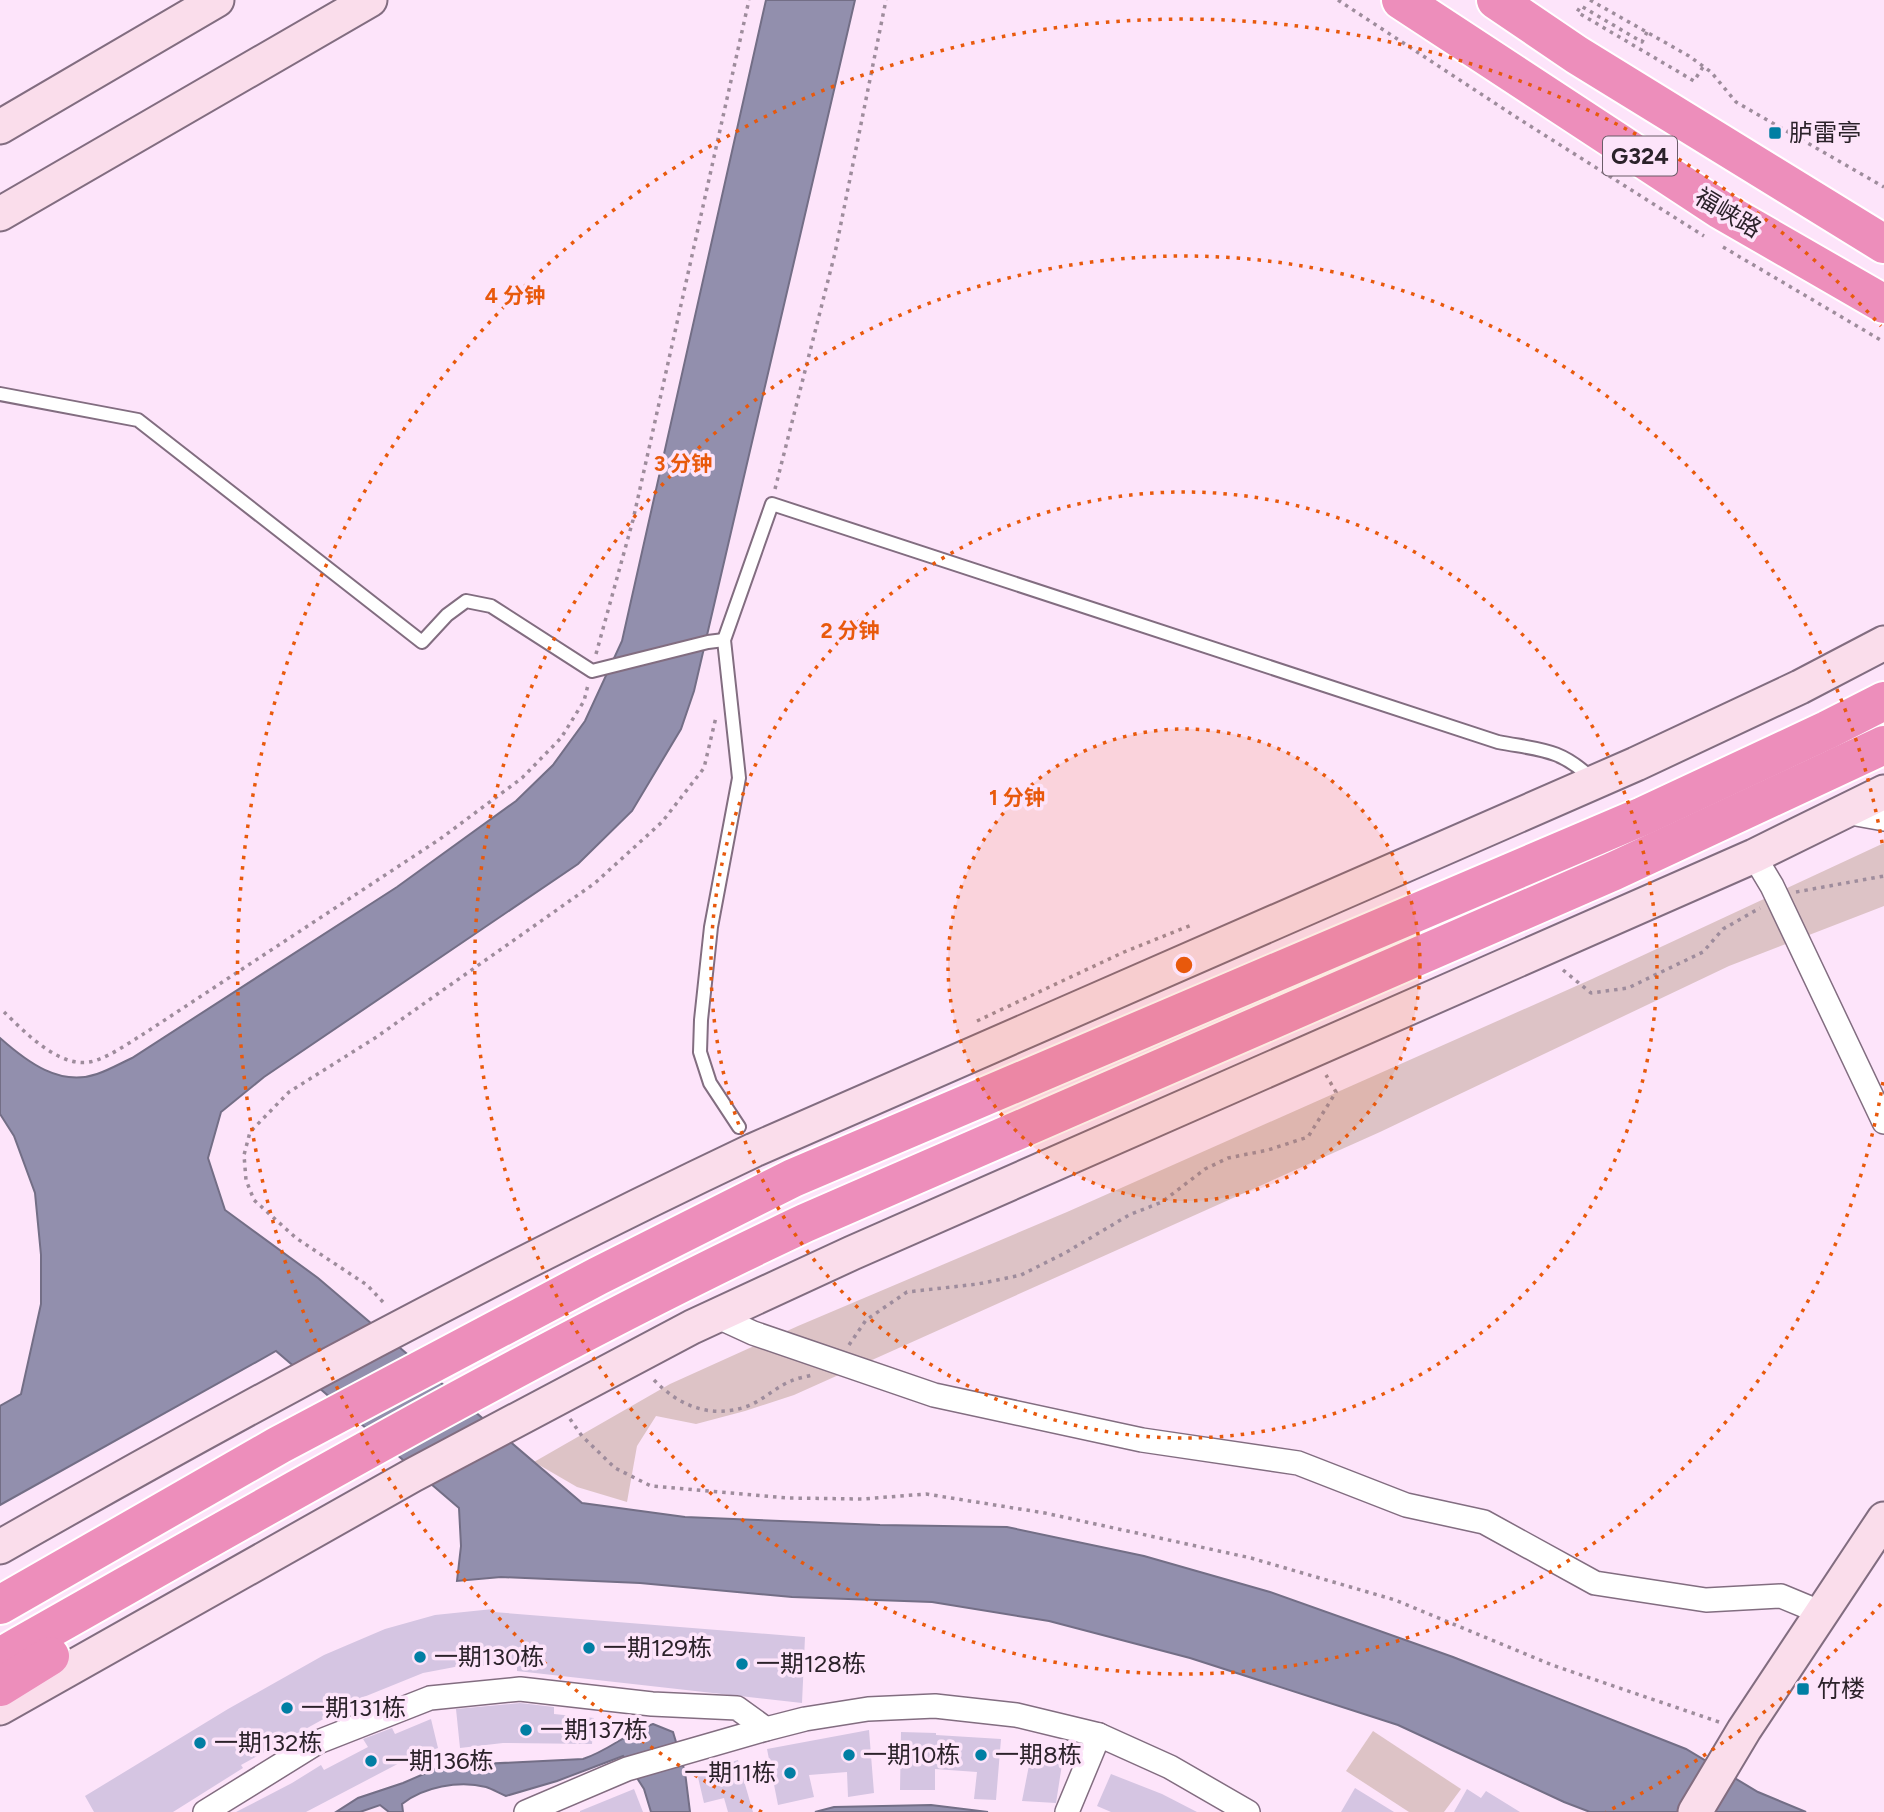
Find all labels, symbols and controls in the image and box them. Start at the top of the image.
place label: 胪雷亭 [1789,118,1861,147]
marker: 胪雷亭 [1767,125,1783,141]
road number: G324 [1603,136,1677,176]
street label: 福峡路 [1690,182,1767,244]
text: 4 分钟 [485,283,545,308]
text: 3 分钟 [654,451,712,476]
text: 2 分钟 [820,618,880,643]
text: 1 分钟 [989,785,1045,810]
centre of rings [1172,953,1196,977]
place label: 一期129栋 [603,1633,712,1662]
marker: 一期129栋 [581,1640,597,1656]
place label: 一期130栋 [434,1642,544,1671]
marker: 一期130栋 [412,1649,428,1665]
place label: 一期128栋 [756,1649,866,1678]
marker: 一期128栋 [734,1656,750,1672]
place label: 竹楼 [1817,1674,1865,1703]
marker: 竹楼 [1795,1681,1811,1697]
place label: 一期131栋 [301,1693,406,1722]
marker: 一期131栋 [279,1700,295,1716]
place label: 一期137栋 [540,1715,648,1744]
marker: 一期137栋 [518,1722,534,1738]
place label: 一期132栋 [214,1728,322,1757]
marker: 一期132栋 [192,1735,208,1751]
place label: 一期10栋 [863,1740,960,1769]
place label: 一期8栋 [995,1740,1082,1769]
place label: 一期136栋 [385,1746,494,1775]
marker: 一期10栋 [841,1747,857,1763]
marker: 一期8栋 [973,1747,989,1763]
marker: 一期136栋 [363,1753,379,1769]
place label: 一期11栋 [684,1758,776,1787]
marker: 一期11栋 [782,1765,798,1781]

